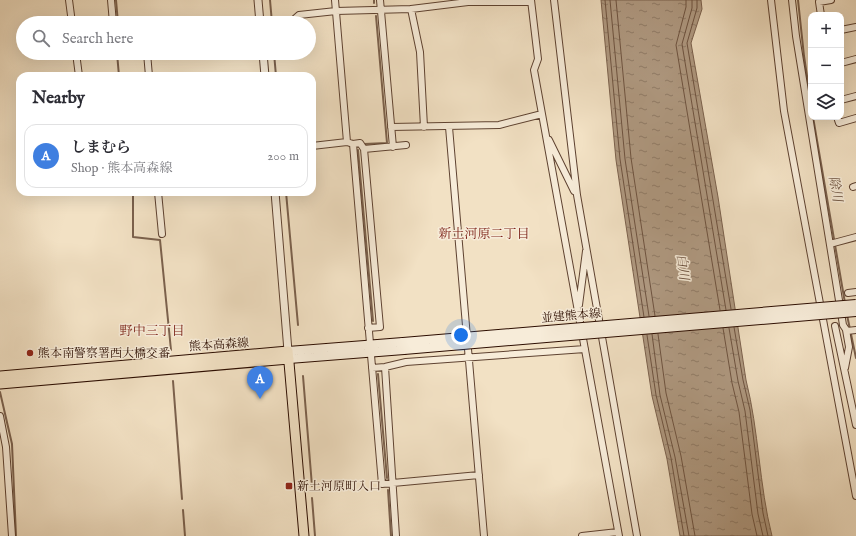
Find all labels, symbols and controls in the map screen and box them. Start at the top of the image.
map controls [808,12,844,120]
button: + [808,12,844,48]
search box [16,16,316,60]
icon: search [30,27,52,49]
text: Search here [62,29,133,48]
button: − [808,48,844,84]
button: layers [808,84,844,120]
text: Nearby [32,88,85,109]
text: しまむら [71,138,131,157]
text: A [42,148,50,165]
text: 200 m [267,148,299,165]
text: Shop · 熊本高森線 [71,160,172,177]
water label: 除川 [824,175,846,205]
district label: 新土河原二丁目 [438,226,530,243]
water label: 白川 [672,253,692,283]
street label: 並建熊本線 [540,306,602,326]
district label: 野中三丁目 [119,323,185,340]
your location [451,325,471,345]
street label: 熊本高森線 [189,335,249,355]
place label: 熊本南警察署西大橋交番 [38,346,170,361]
marker: 熊本南警察署西大橋交番 [25,348,35,358]
pin: A [247,366,273,399]
place label: 新土河原町入口 [297,479,381,494]
marker: 新土河原町入口 [284,481,294,491]

